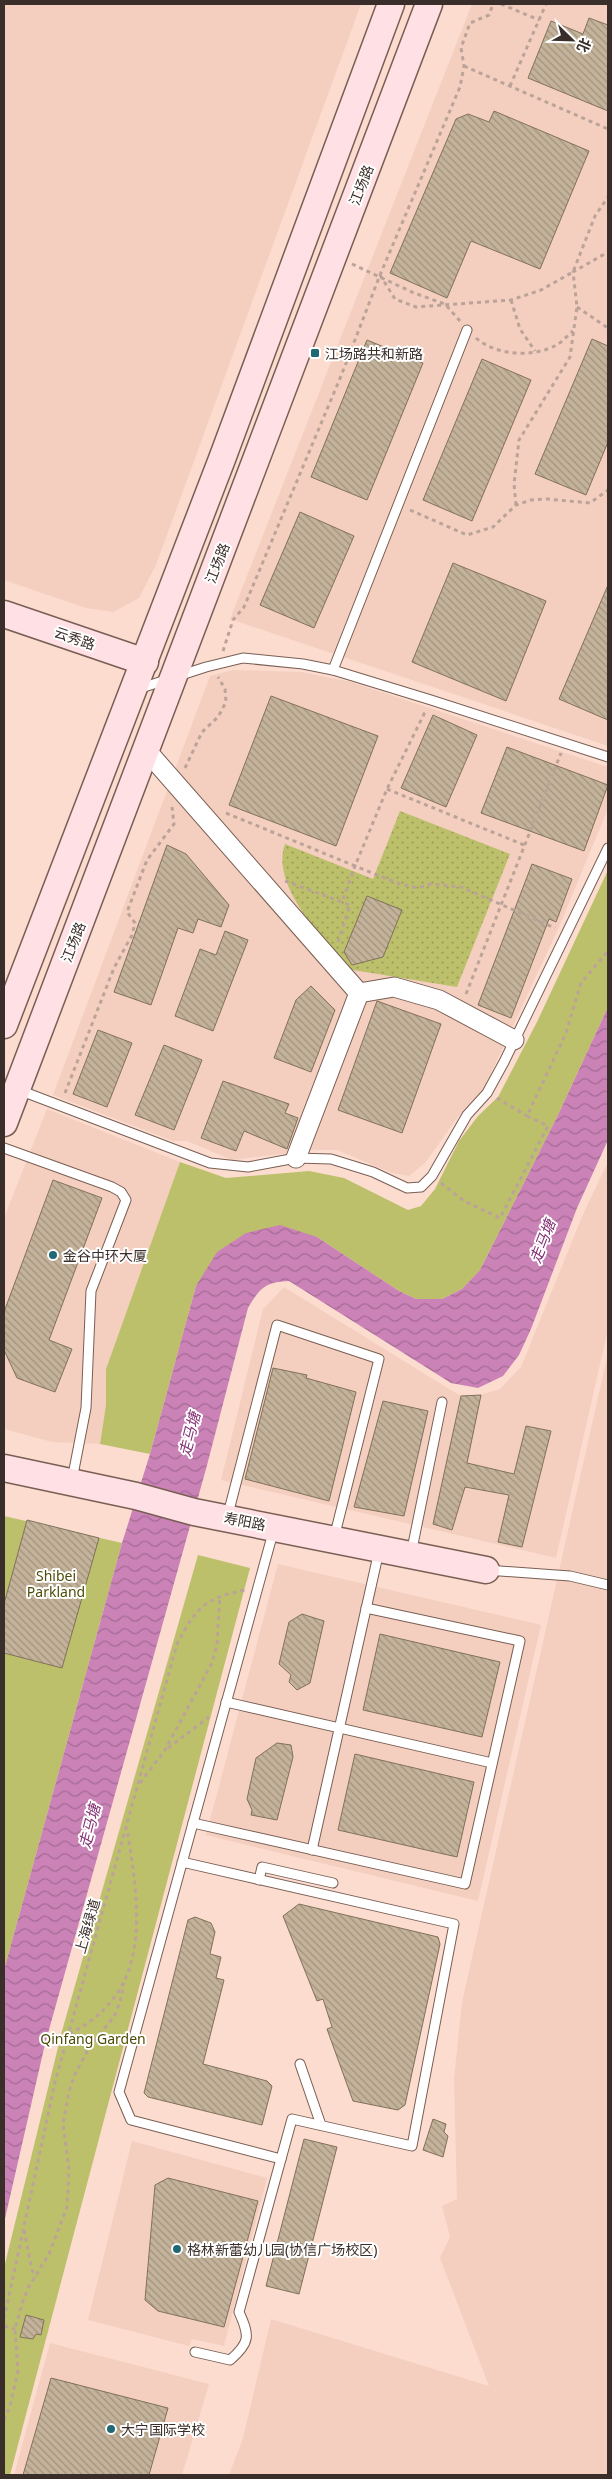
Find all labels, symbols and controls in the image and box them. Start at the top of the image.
north arrow [547,15,597,65]
text: 北 [573,35,596,55]
street label: 江场路 [345,162,377,208]
place label: 江场路共和新路 [325,344,423,363]
marker: 江场路共和新路 [309,347,321,359]
street label: 江场路 [201,540,233,586]
street label: 云秀路 [52,622,98,654]
street label: 江场路 [57,919,89,965]
water label: 走马塘 [525,1214,560,1266]
place label: 金谷中环大厦 [63,1246,147,1265]
marker: 金谷中环大厦 [47,1249,59,1261]
water label: 走马塘 [174,1407,205,1458]
street label: 寿阳路 [223,1508,267,1534]
park label: Shibei Parkland [27,1566,85,1601]
water label: 走马塘 [74,1799,105,1850]
street label: 上海绿道 [70,1896,104,1956]
park label: Qinfang Garden [40,2029,146,2048]
place label: 格林新蕾幼儿园(协信广场校区) [187,2240,377,2259]
marker: 格林新蕾幼儿园(协信广场校区) [171,2243,183,2255]
place label: 大宁国际学校 [121,2420,205,2439]
marker: 大宁国际学校 [105,2423,117,2435]

